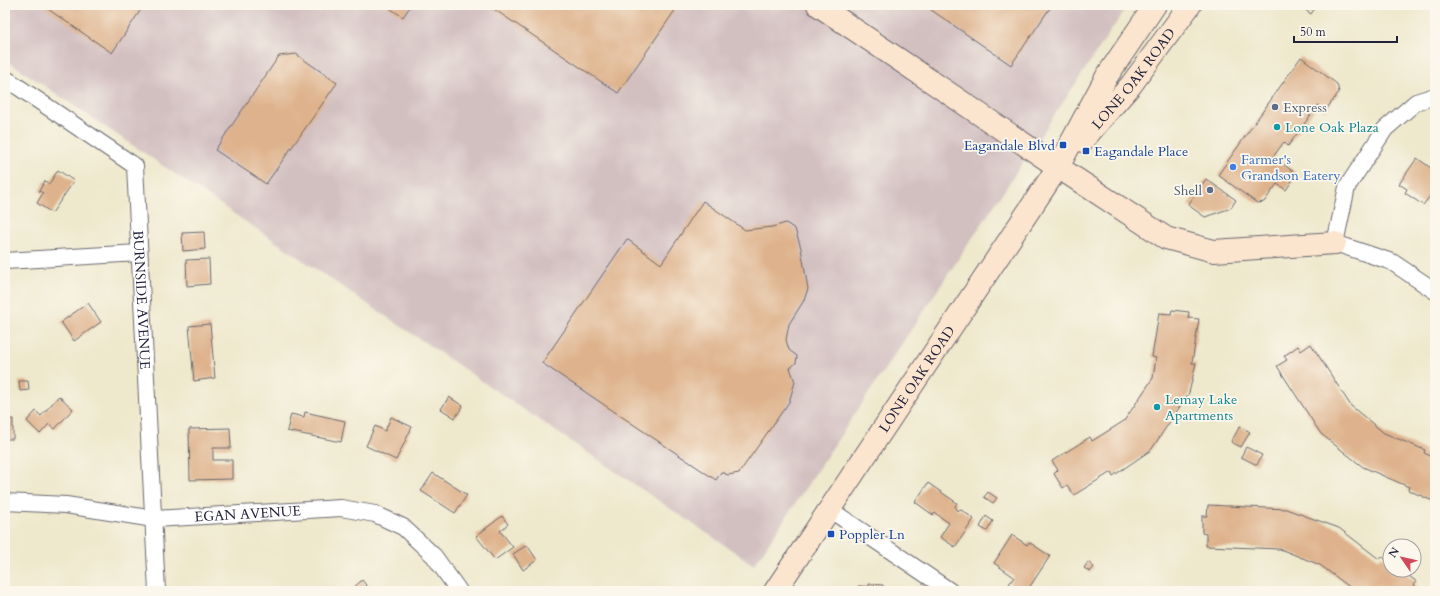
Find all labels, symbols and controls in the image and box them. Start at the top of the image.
scale bar [1294,18,1397,44]
street label: LONE OAK ROAD [1088,24,1180,133]
text: 50 m [1300,24,1327,40]
place label: Express [1283,98,1327,117]
marker: Express [1270,102,1280,112]
place label: Lone Oak Plaza [1285,118,1379,137]
marker: Lone Oak Plaza [1272,122,1282,132]
place label: Eagandale Blvd [964,136,1056,155]
marker: Eagandale Blvd [1058,140,1068,150]
place label: Eagandale Place [1094,142,1188,161]
marker: Eagandale Place [1081,146,1091,156]
place label: Farmer's Grandson Eatery [1241,150,1341,185]
marker: Farmer's Grandson Eatery [1228,162,1238,172]
place label: Shell [1174,181,1202,200]
marker: Shell [1205,185,1215,195]
street label: BURNSIDE AVENUE [128,230,155,370]
street label: LONE OAK ROAD [875,322,959,436]
place label: Lemay Lake Apartments [1165,390,1237,425]
marker: Lemay Lake Apartments [1152,402,1162,412]
street label: EGAN AVENUE [194,501,302,527]
place label: Poppler Ln [839,525,905,544]
marker: Poppler Ln [826,529,836,539]
north arrow [1382,538,1422,578]
text: N [1385,544,1403,561]

